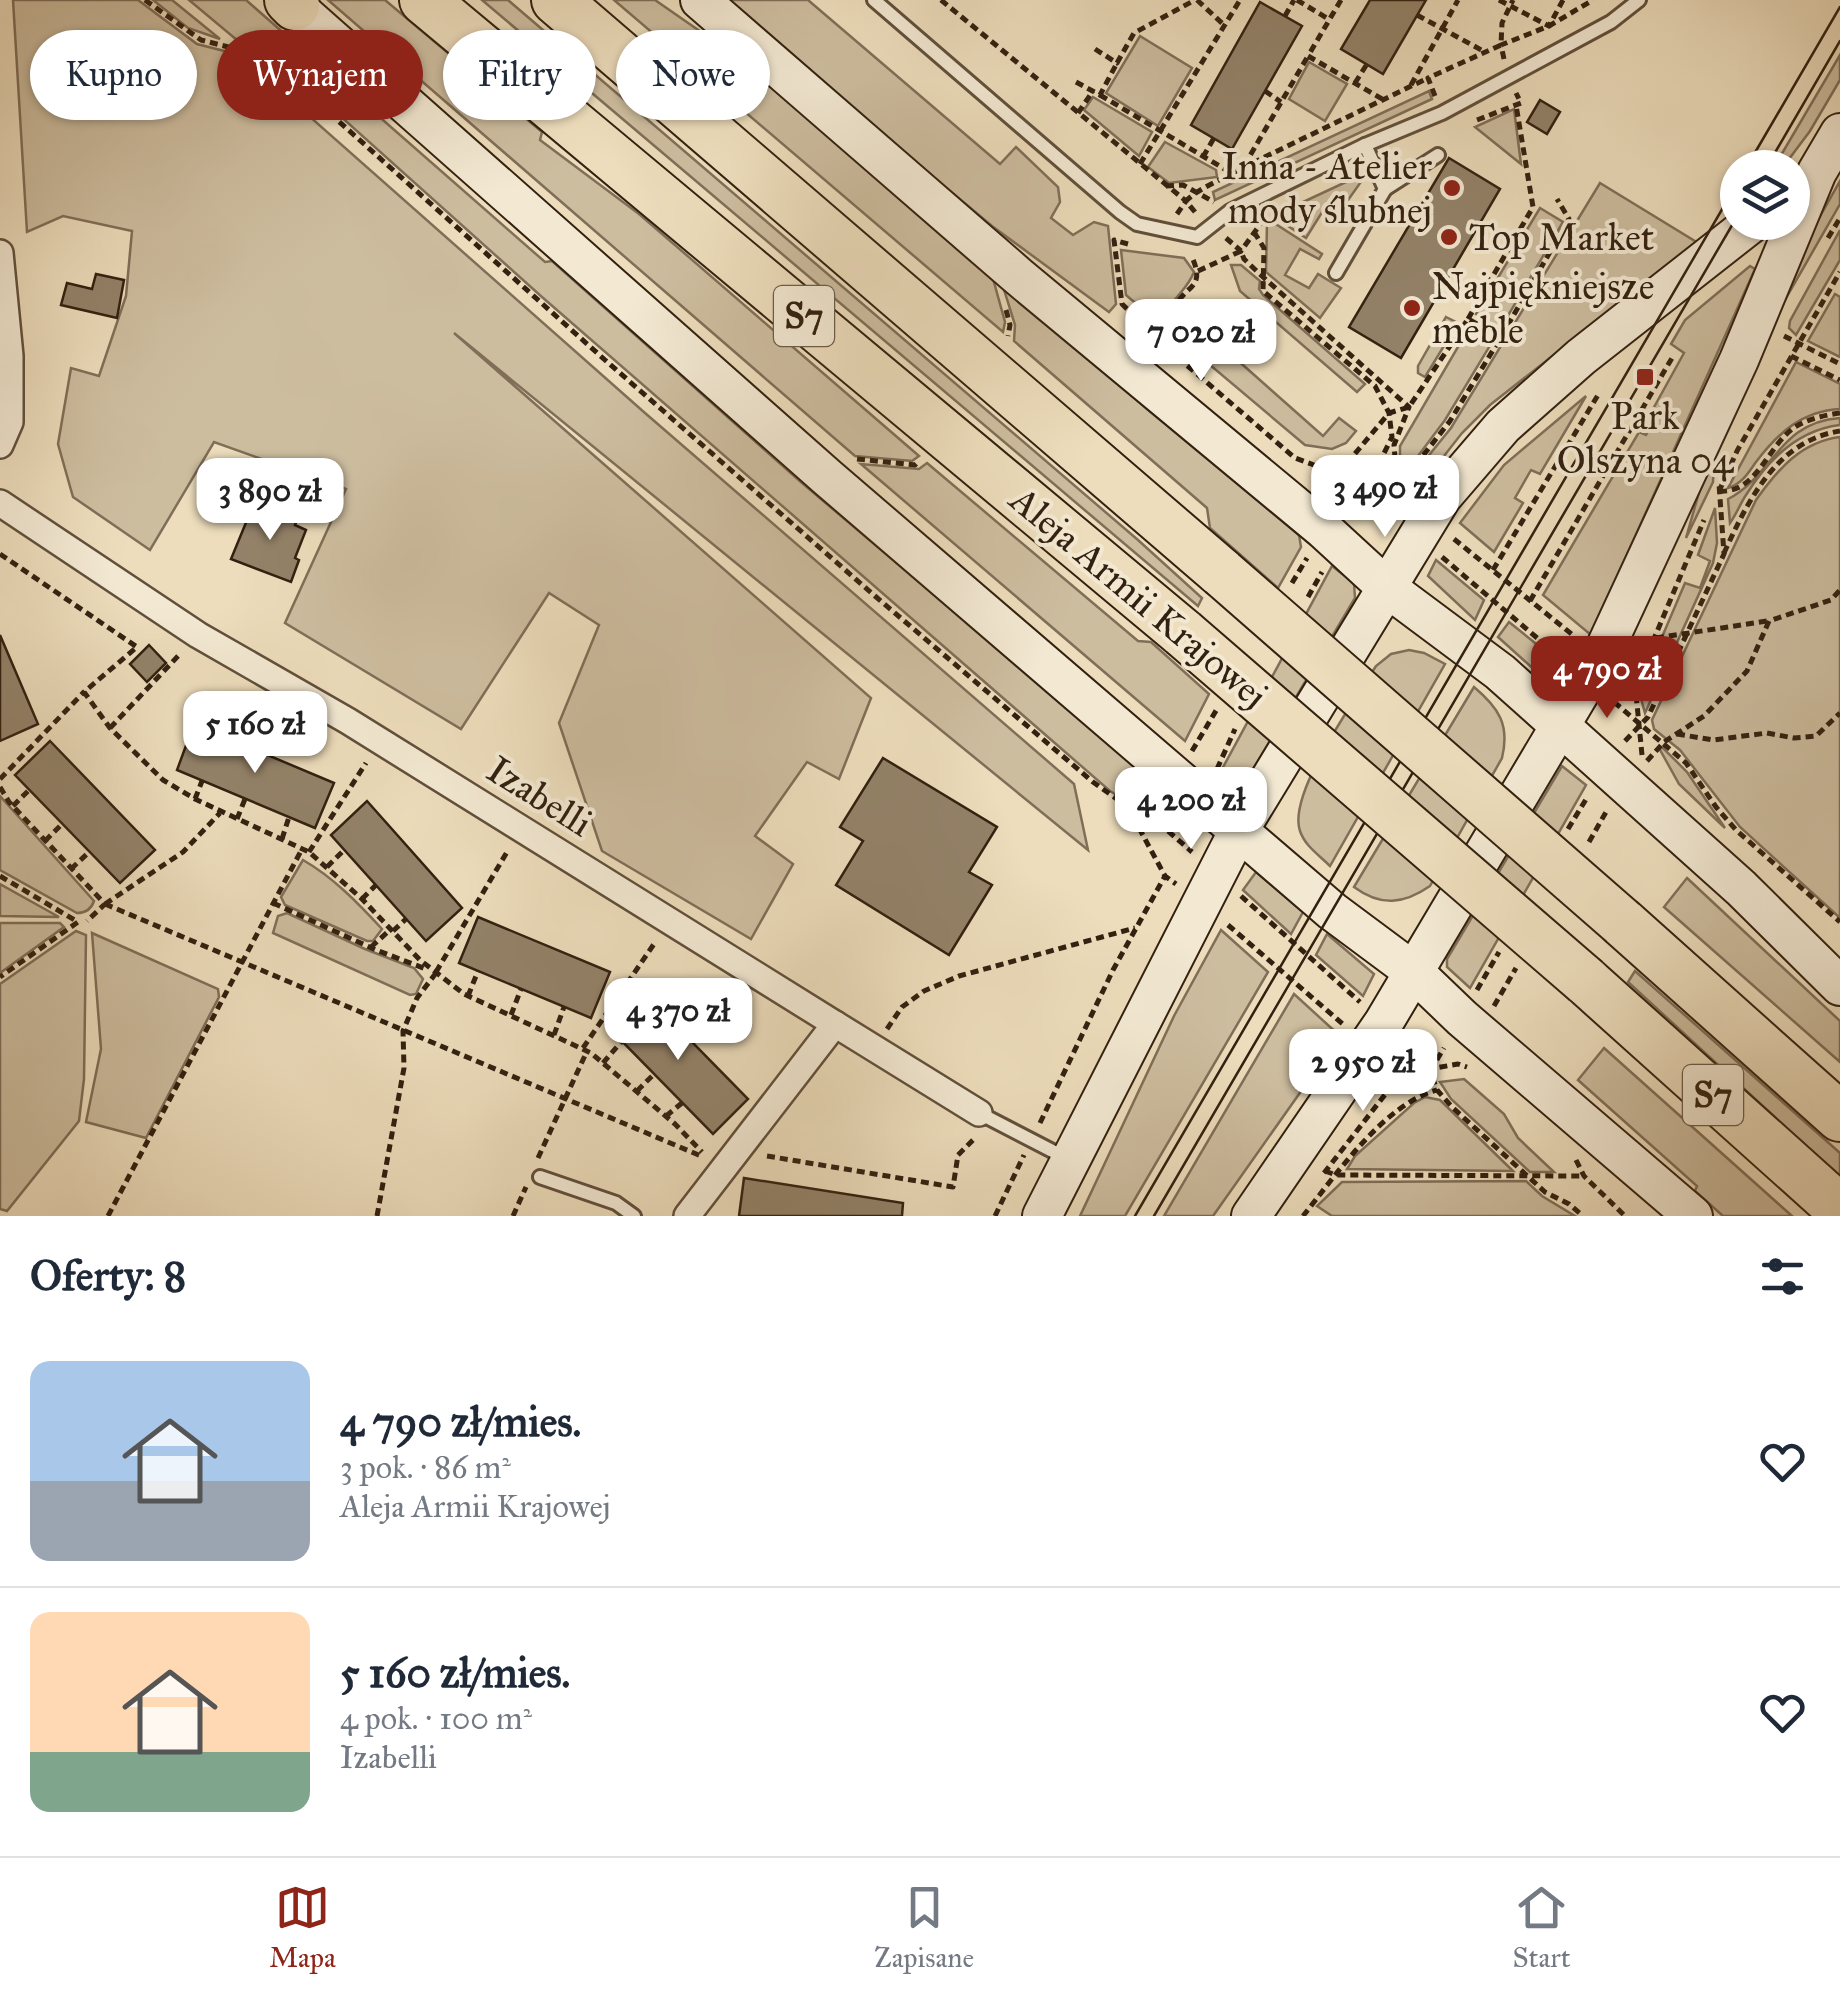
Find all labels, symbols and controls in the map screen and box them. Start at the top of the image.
chip: Kupno [30,30,197,120]
chip: Wynajem [217,30,423,120]
chip: Filtry [443,30,596,120]
chip: Nowe [616,30,770,120]
place label: Inna - Atelier mody ślubnej [1221,143,1433,233]
map controls [1720,150,1810,240]
button: layers [1720,150,1810,240]
marker: Inna - Atelier mody ślubnej [1441,177,1463,199]
place label: Top Market [1469,214,1654,260]
marker: Top Market [1438,226,1460,248]
place label: Najpiękniejsze meble [1432,263,1655,353]
road number: S7 [774,286,834,346]
marker: Najpiękniejsze meble [1401,297,1423,319]
pin: 7 020 zł [1098,299,1304,384]
text: 7 020 zł [1147,312,1255,351]
marker: Park Olszyna 04 [1634,366,1656,388]
place label: Park Olszyna 04 [1557,393,1734,483]
pin: 3 490 zł [1282,455,1488,540]
pin: 3 890 zł [167,458,373,543]
text: 3 490 zł [1333,468,1437,507]
text: 3 890 zł [219,471,321,510]
street label: Aleja Armii Krajowej [1000,475,1277,718]
pin: 4 790 zł [1504,636,1710,721]
text: 4 790 zł [1553,649,1661,688]
pin: 5 160 zł [152,691,358,776]
text: 5 160 zł [205,704,305,743]
street label: Izabelli [479,746,601,846]
pin: 4 200 zł [1088,767,1294,852]
text: 4 200 zł [1137,780,1245,819]
pin: 4 370 zł [575,978,781,1063]
text: 4 370 zł [626,991,730,1030]
pin: 2 950 zł [1260,1029,1466,1114]
text: 2 950 zł [1311,1042,1415,1081]
road number: S7 [1683,1065,1743,1125]
icon: filters [1755,1249,1810,1304]
text: Oferty: 8 [30,1250,186,1302]
text: 4 790 zł/mies. [340,1396,581,1448]
icon: home [110,1401,230,1521]
icon: heart [1755,1434,1810,1489]
text: 3 pok. · 86 m² [340,1448,511,1487]
text: Aleja Armii Krajowej [340,1487,611,1526]
text: 5 160 zł/mies. [340,1647,570,1699]
icon: home [110,1652,230,1772]
icon: heart [1755,1685,1810,1740]
text: 4 pok. · 100 m² [340,1699,532,1738]
text: Izabelli [340,1738,437,1777]
tab: Mapa [269,1880,336,1975]
tab: Zapisane [874,1880,974,1975]
tab: Start [1512,1880,1571,1975]

